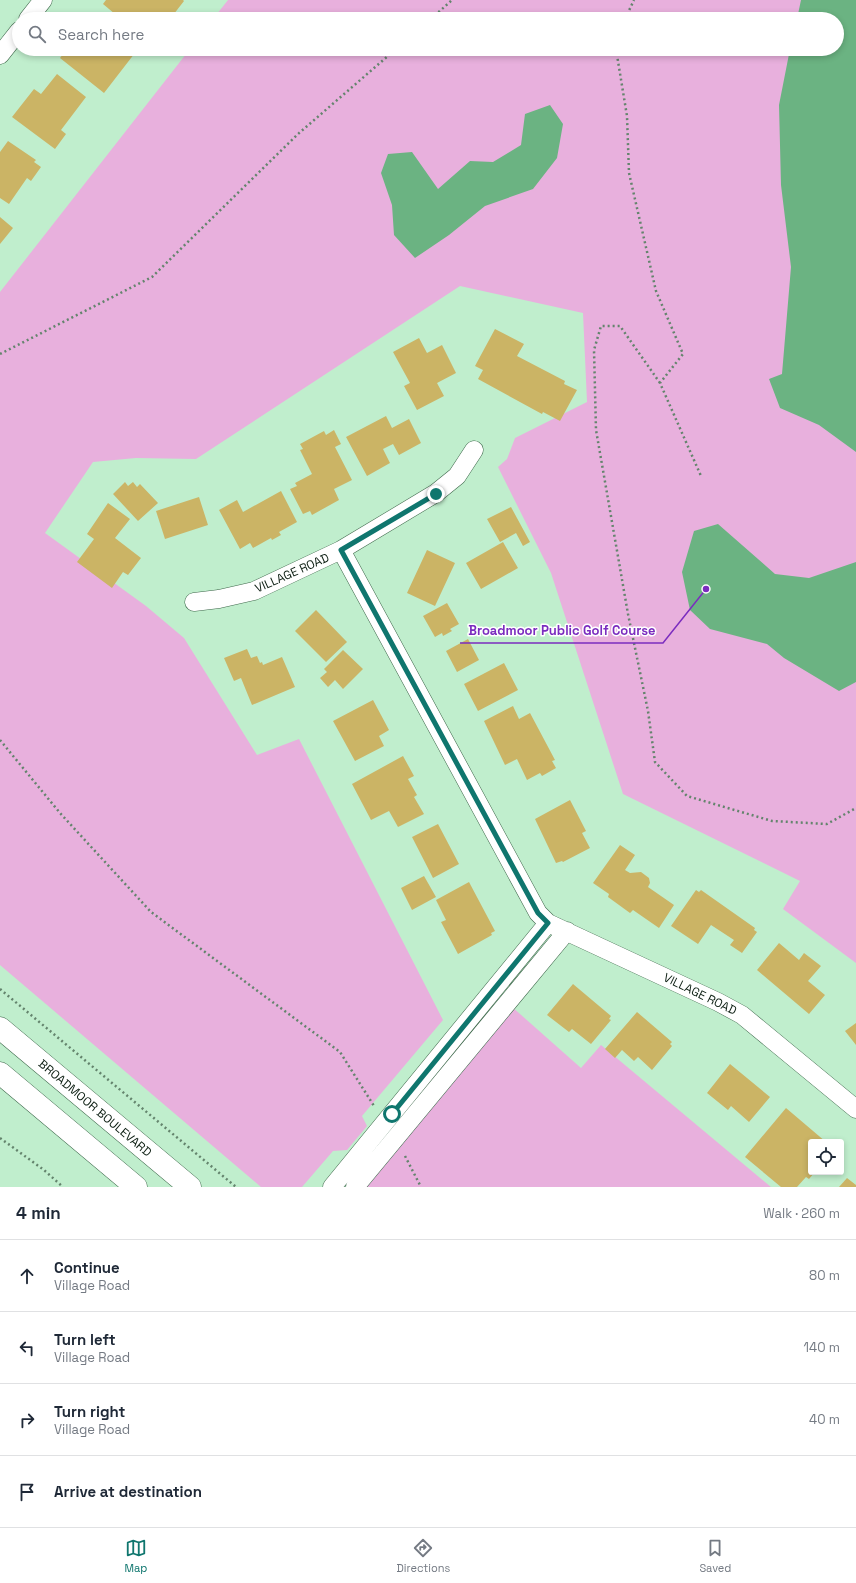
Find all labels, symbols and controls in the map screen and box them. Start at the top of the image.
search box [12,12,844,56]
icon: search [26,23,48,45]
text: Search here [58,25,144,44]
route end [427,485,445,503]
street label: VILLAGE ROAD [252,549,332,597]
callout: Broadmoor Public Golf Course [460,618,663,643]
text: Broadmoor Public Golf Course [468,622,656,639]
street label: VILLAGE ROAD [661,969,739,1019]
street label: BROADMOOR BOULEVARD [35,1056,155,1160]
route start [383,1105,401,1123]
map controls [808,1139,844,1175]
button: locate [808,1139,844,1175]
text: 4 min [16,1202,61,1224]
text: Walk · 260 m [763,1205,840,1222]
text: Continue [54,1258,120,1277]
icon: ahead [16,1265,38,1287]
text: 80 m [809,1267,840,1284]
text: Village Road [54,1277,130,1294]
text: Turn left [54,1330,116,1349]
icon: left [16,1337,38,1359]
text: 140 m [804,1339,840,1356]
text: Village Road [54,1349,130,1366]
text: Turn right [54,1402,125,1421]
icon: right [16,1409,38,1431]
text: 40 m [809,1411,840,1428]
text: Village Road [54,1421,130,1438]
icon: arrive [16,1481,38,1503]
text: Arrive at destination [54,1482,202,1501]
tab: Map [125,1537,147,1575]
tab: Directions [396,1537,450,1575]
tab: Saved [699,1537,731,1575]

